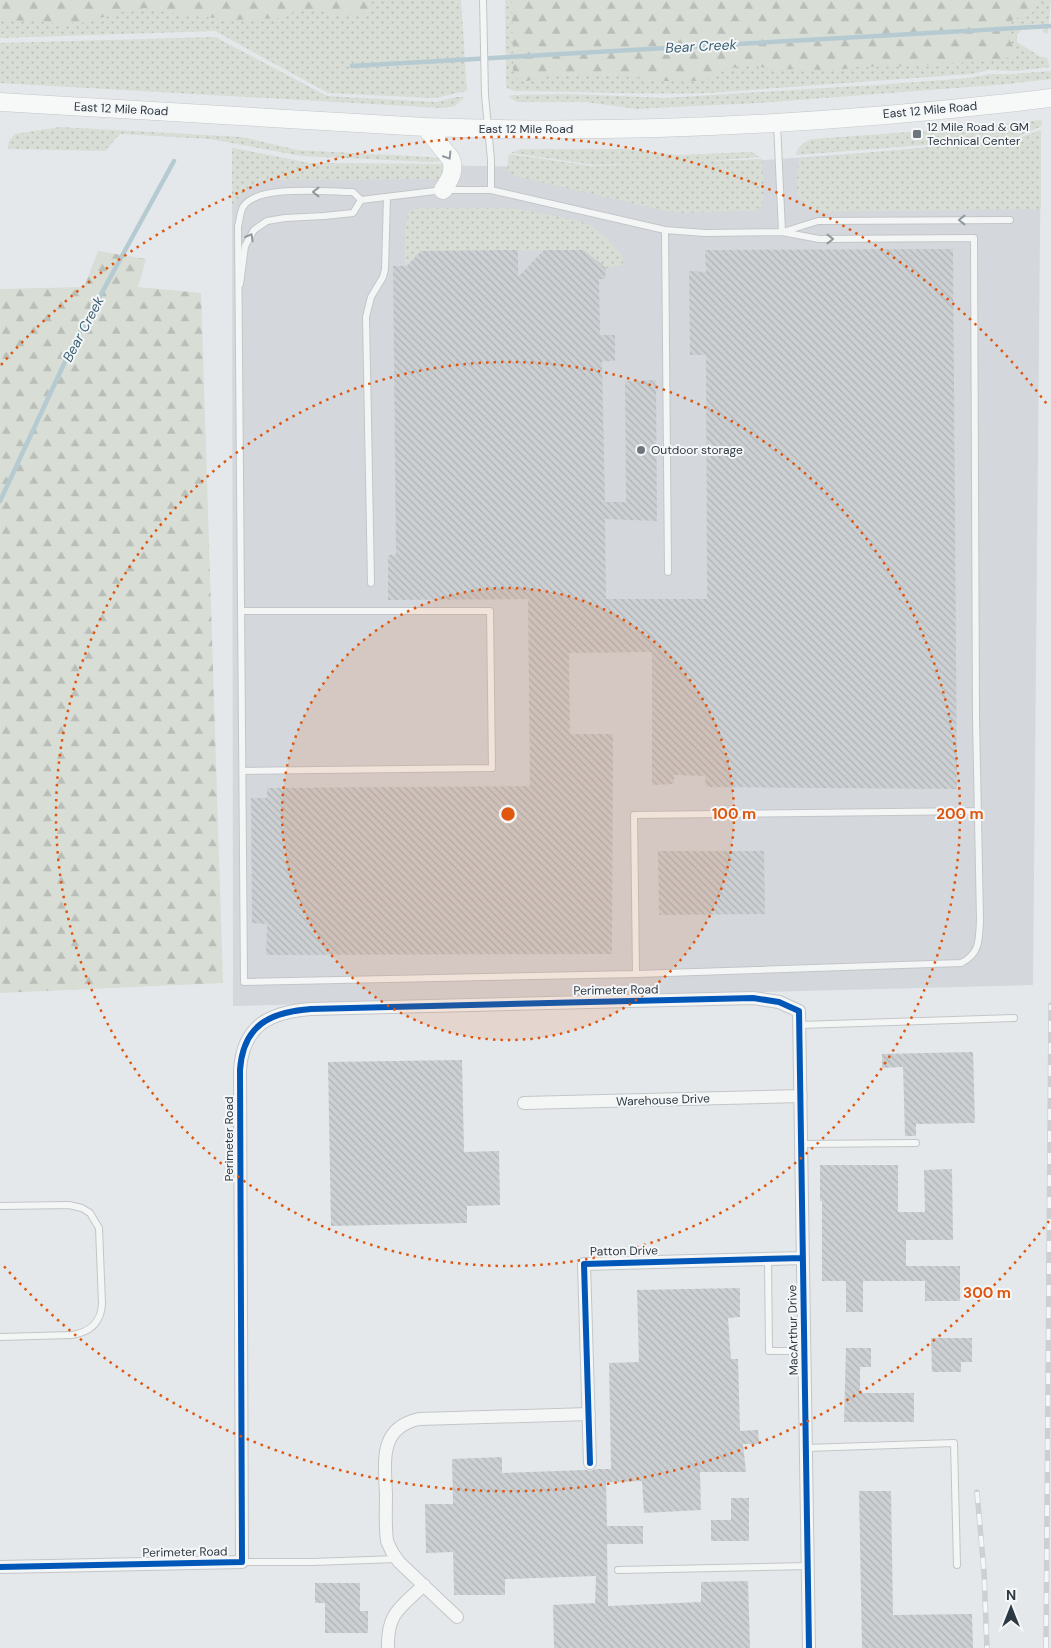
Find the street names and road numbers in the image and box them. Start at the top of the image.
street label: East 12 Mile Road [882,98,978,122]
street label: East 12 Mile Road [73,99,169,119]
street label: East 12 Mile Road [479,121,573,137]
street label: Perimeter Road [573,981,659,999]
street label: Warehouse Drive [616,1090,710,1110]
street label: Perimeter Road [221,1097,237,1181]
street label: Patton Drive [590,1242,658,1260]
street label: MacArthur Drive [784,1284,802,1375]
street label: Perimeter Road [142,1543,228,1561]

